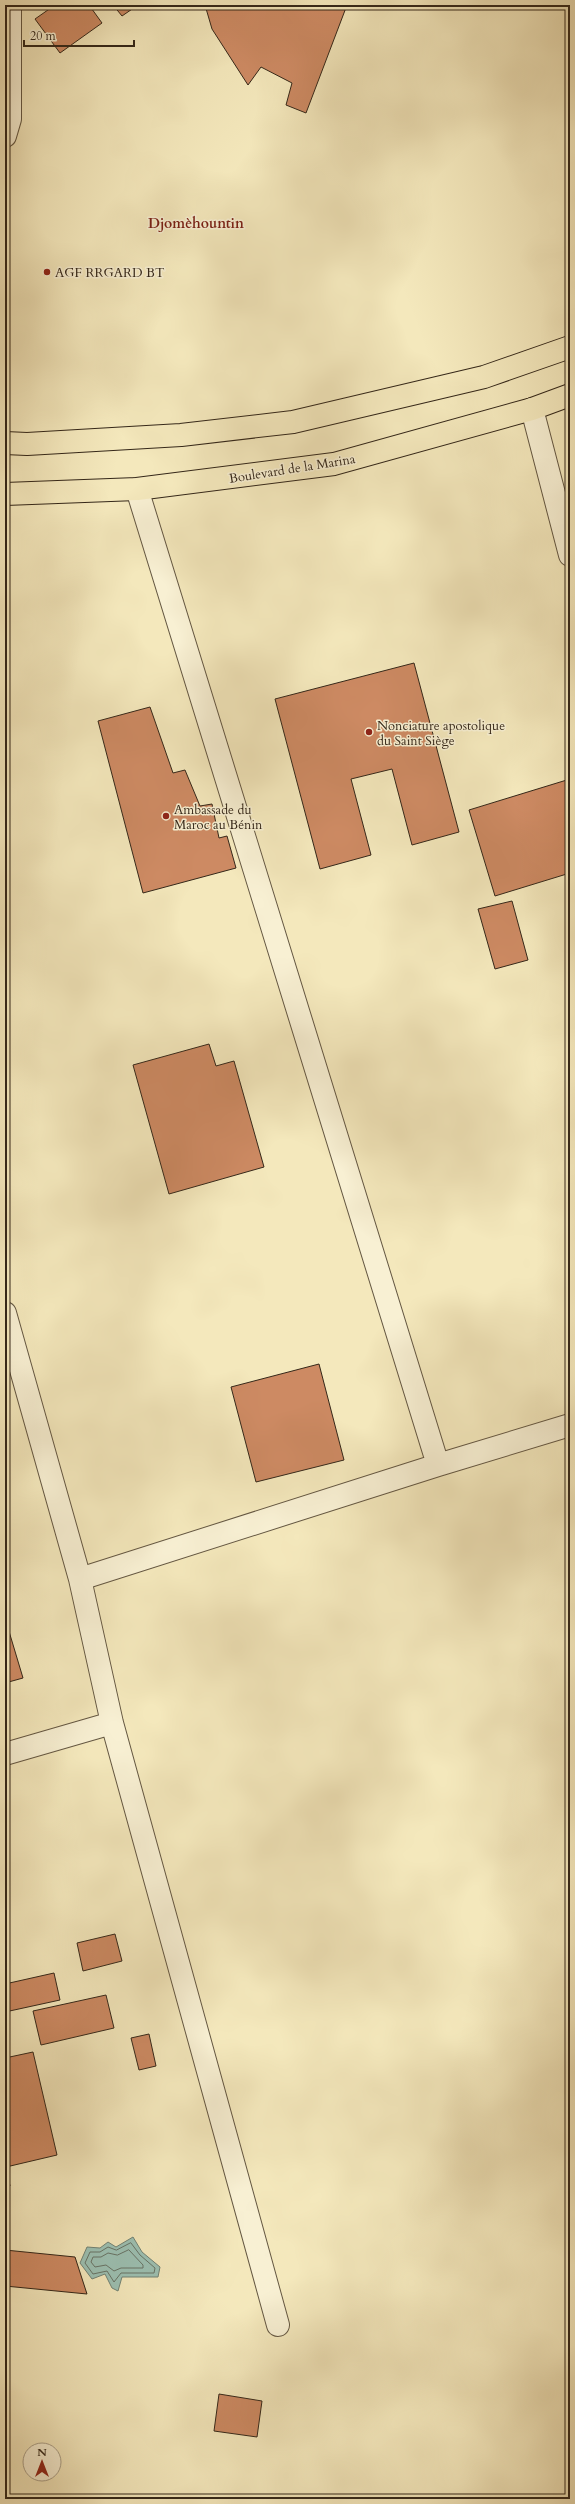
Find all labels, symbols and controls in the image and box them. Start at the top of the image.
scale bar [24,22,134,48]
text: 20 m [30,28,57,44]
district label: Djomèhountin [148,214,244,233]
place label: AGF RRGARD BT [55,264,165,282]
marker: AGF RRGARD BT [42,267,52,277]
street label: Boulevard de la Marina [228,450,357,488]
place label: Nonciature apostolique du Saint Siège [377,717,505,750]
marker: Nonciature apostolique du Saint Siège [364,727,374,737]
place label: Ambassade du Maroc au Bénin [174,801,263,834]
marker: Ambassade du Maroc au Bénin [161,811,171,821]
north arrow [22,2442,62,2482]
text: N [37,2445,47,2460]

